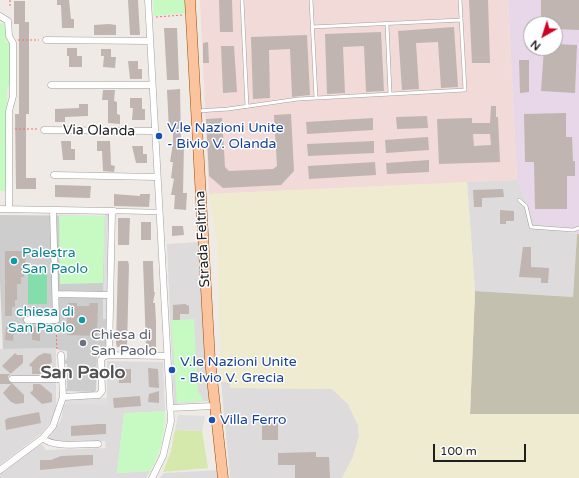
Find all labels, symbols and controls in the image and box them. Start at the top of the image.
north arrow [523,16,563,56]
text: N [528,37,543,53]
place label: V.le Nazioni Unite - Bivio V. Olanda [167,120,284,152]
street label: Via Olanda [63,122,135,140]
marker: V.le Nazioni Unite - Bivio V. Olanda [154,131,164,141]
street label: Strada Feltrina [192,190,214,288]
place label: Palestra San Paolo [22,245,88,278]
marker: Palestra San Paolo [9,256,19,266]
place label: chiesa di San Paolo [8,304,74,336]
marker: chiesa di San Paolo [77,315,87,325]
place label: Chiesa di San Paolo [91,327,157,360]
marker: Chiesa di San Paolo [78,338,88,348]
place label: V.le Nazioni Unite - Bivio V. Grecia [180,354,297,386]
district label: San Paolo [41,362,125,384]
marker: V.le Nazioni Unite - Bivio V. Grecia [167,365,177,375]
place label: Villa Ferro [220,412,286,428]
marker: Villa Ferro [207,415,217,425]
scale bar [435,436,528,462]
text: 100 m [440,444,477,458]

